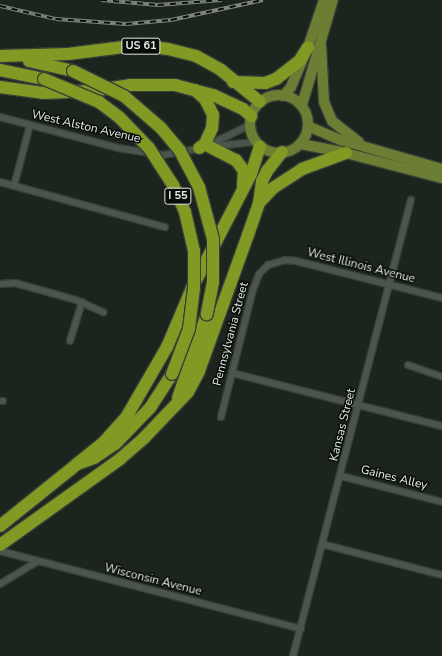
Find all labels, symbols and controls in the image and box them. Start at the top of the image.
road number: US 61 [121,37,161,55]
street label: West Alston Avenue [30,107,142,147]
road number: I 55 [164,187,192,205]
street label: West Illinois Avenue [305,246,417,286]
street label: Pennsylvania Street [210,281,252,387]
street label: Kansas Street [327,387,359,463]
street label: Gaines Alley [359,463,429,493]
street label: Wisconsin Avenue [103,561,203,599]

